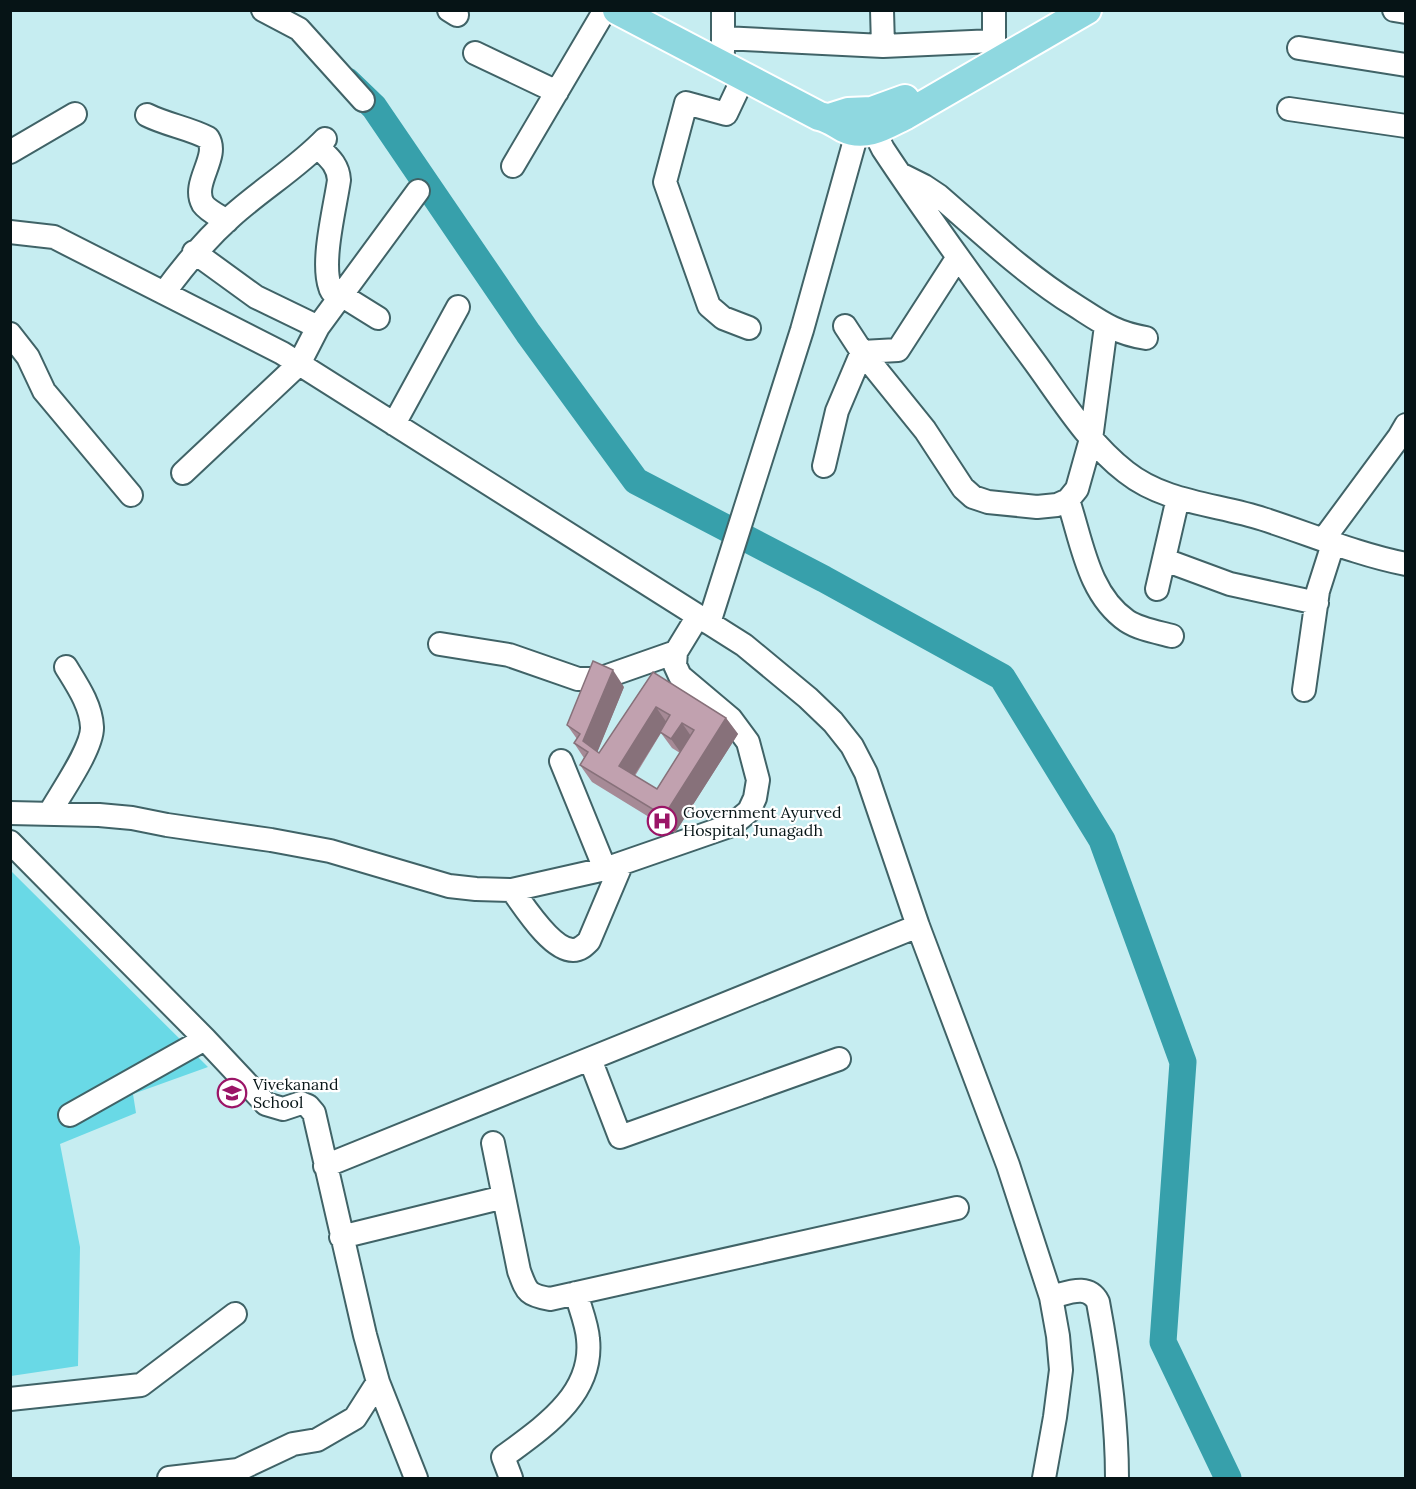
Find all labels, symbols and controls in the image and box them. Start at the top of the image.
place label: Government Ayurved Hospital, Junagadh [683,802,842,840]
hospital icon: Government Ayurved Hospital, Junagadh [646,805,678,837]
place label: Vivekanand School [252,1074,339,1112]
school or university icon: Vivekanand School [216,1077,248,1109]

